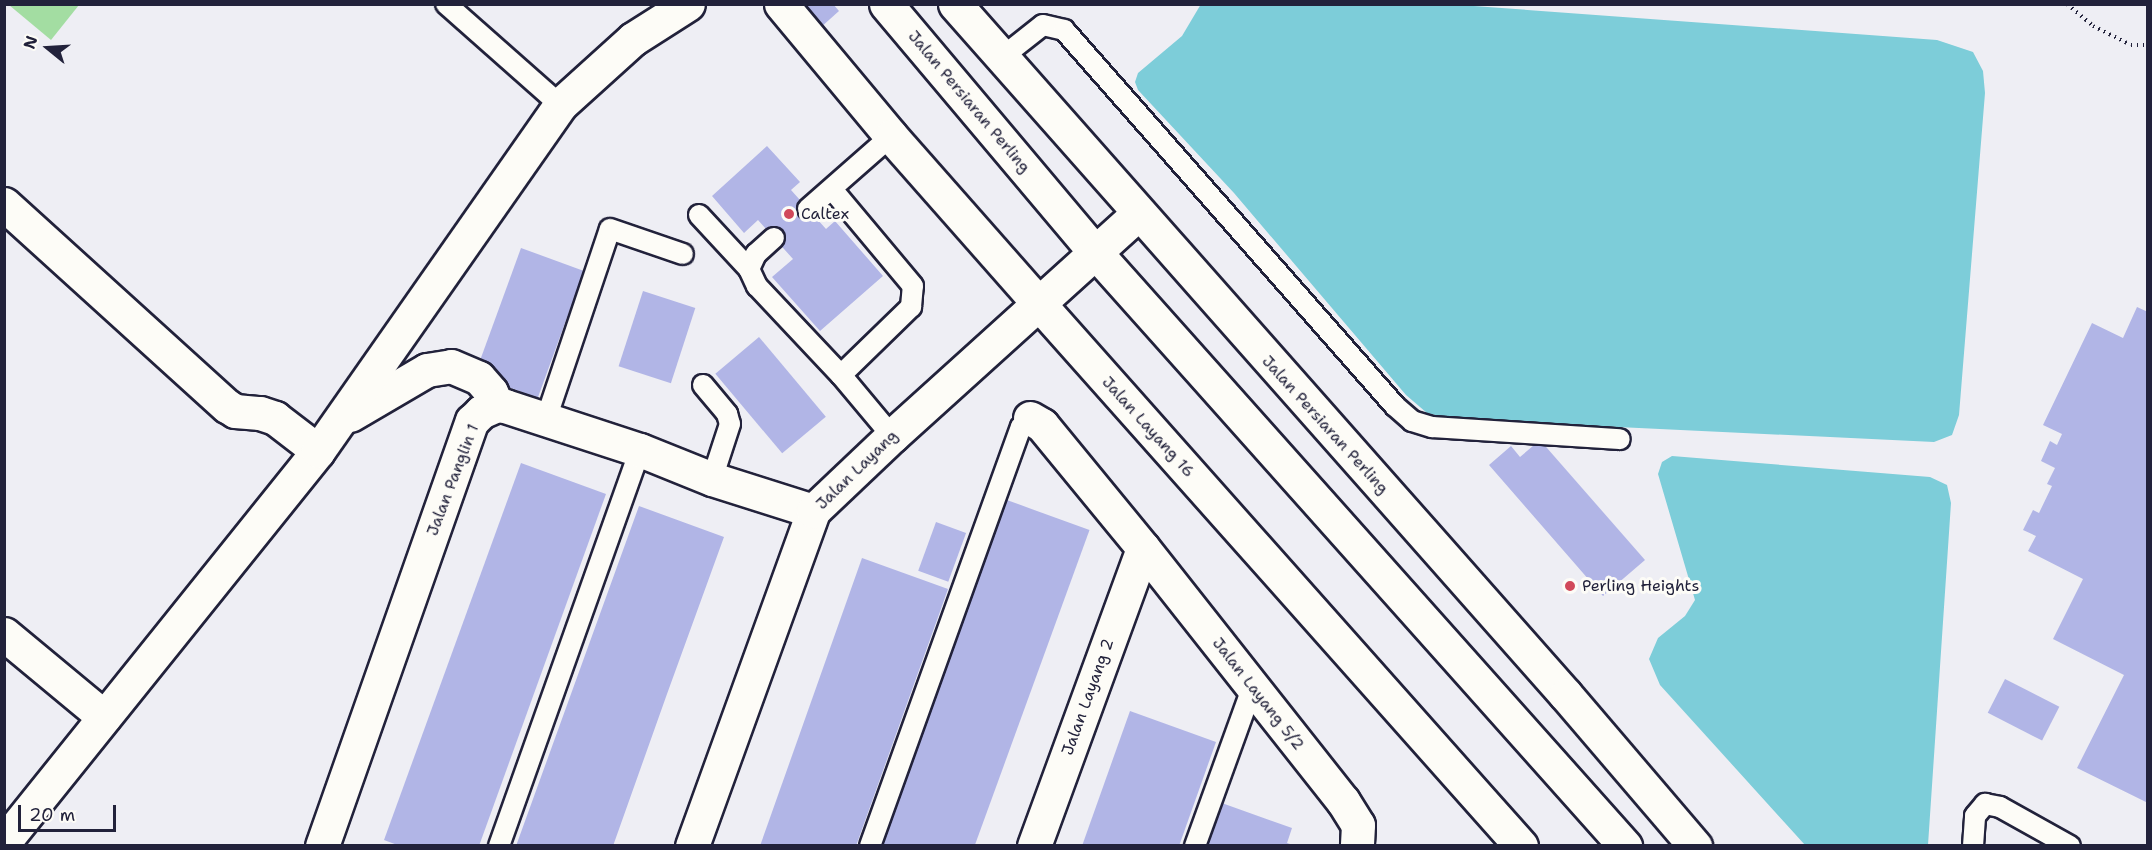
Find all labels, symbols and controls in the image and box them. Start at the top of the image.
north arrow [18,18,78,78]
street label: Jalan Persiaran Perling [904,27,1034,177]
text: N [18,33,42,52]
place label: Caltex [801,204,849,224]
marker: Caltex [782,207,796,221]
street label: Jalan Persiaran Perling [1258,352,1392,498]
street label: Jalan Layang 16 [1098,373,1198,481]
street label: Jalan Panglin 1 [423,421,483,539]
street label: Jalan Layang [812,426,902,514]
place label: Perling Heights [1582,576,1699,596]
marker: Perling Heights [1563,579,1577,593]
street label: Jalan Layang 5/2 [1208,634,1308,754]
street label: Jalan Layang 2 [1058,636,1118,758]
scale bar [21,793,118,831]
text: 20 m [29,803,75,827]

